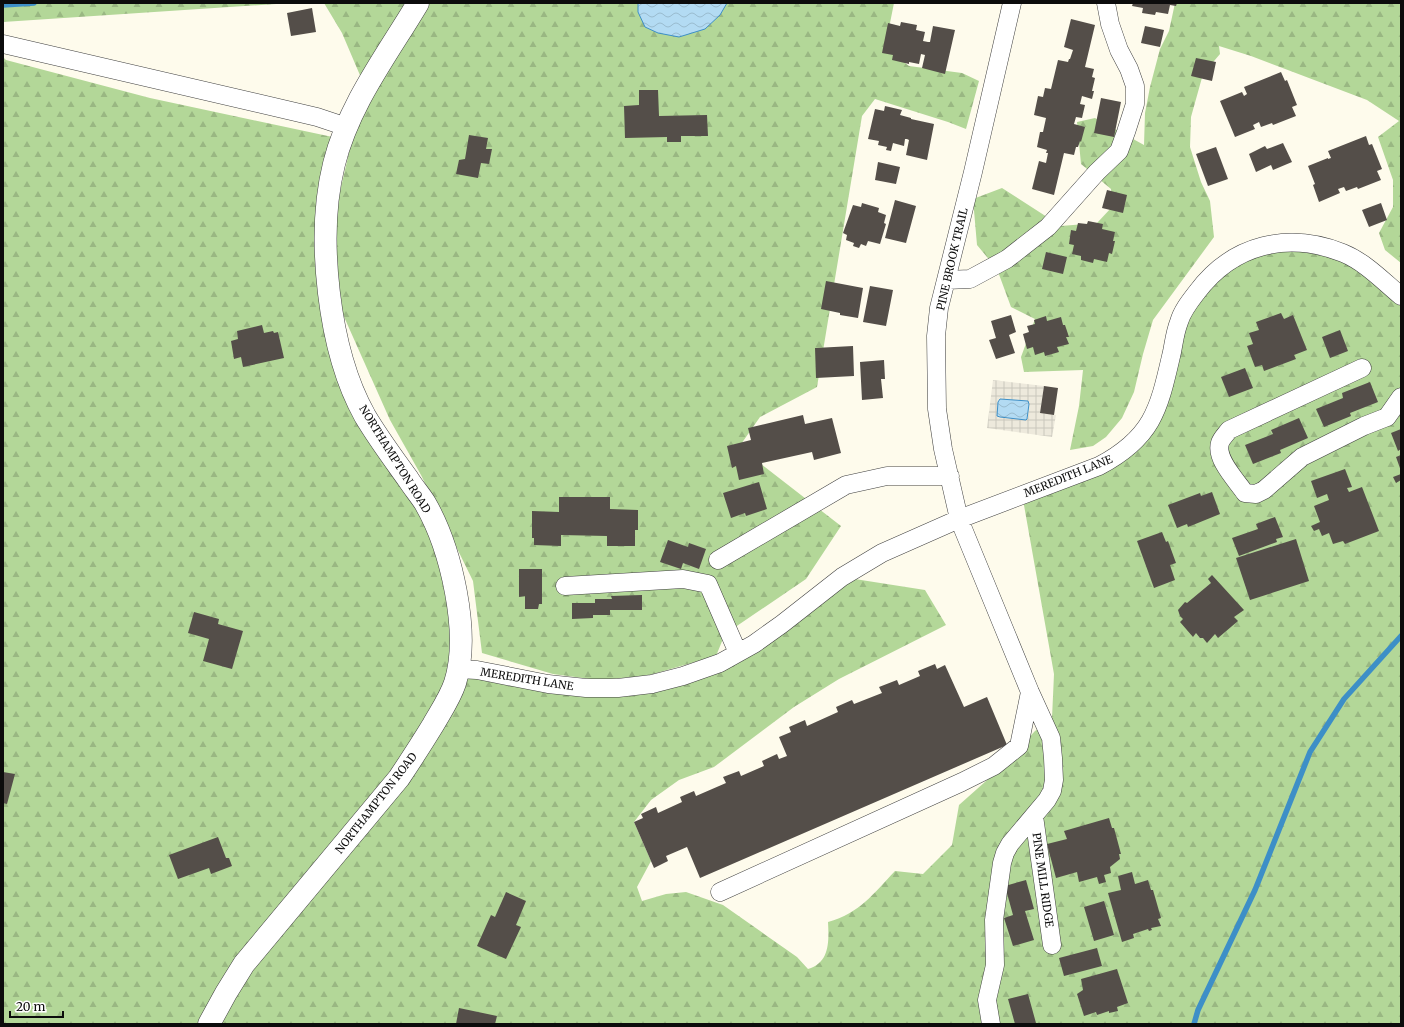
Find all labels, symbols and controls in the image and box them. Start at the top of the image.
street label: PINE BROOK TRAIL [933,206,971,312]
street label: NORTHAMPTON ROAD [356,403,434,515]
street label: MEREDITH LANE [1022,452,1114,500]
street label: MEREDITH LANE [479,665,575,693]
street label: NORTHAMPTON ROAD [332,750,420,856]
street label: PINE MILL RIDGE [1029,832,1057,928]
scale bar [10,993,63,1019]
text: 20 m [16,999,45,1014]

